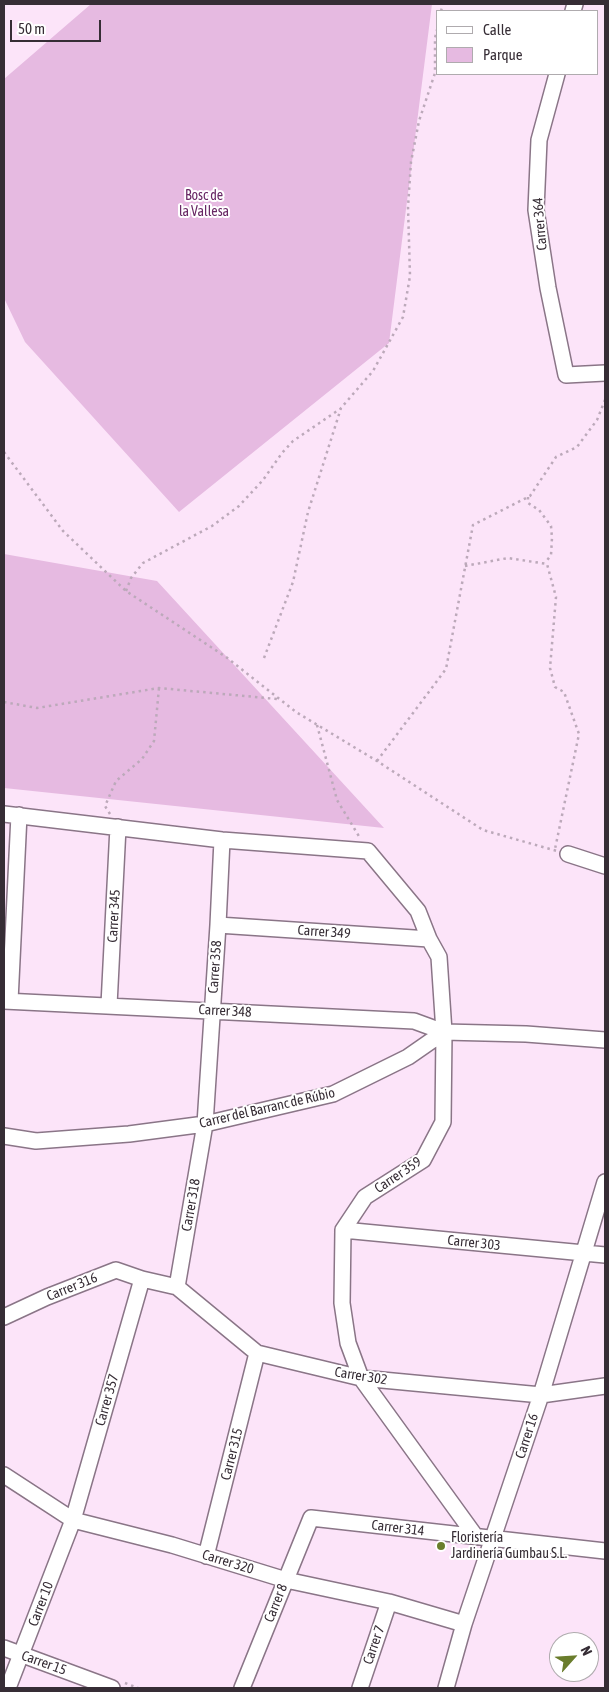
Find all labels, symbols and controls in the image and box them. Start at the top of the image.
scale bar [12,10,104,42]
legend [436,10,599,75]
text: 50 m [18,20,45,37]
text: Calle [483,21,511,38]
text: Parque [483,46,523,63]
park label: Bosc de la Vallesa [179,188,229,220]
street label: Carrer 364 [529,197,551,251]
street label: Carrer 345 [104,889,124,943]
street label: Carrer 349 [297,922,351,942]
street label: Carrer 358 [205,940,225,994]
street label: Carrer 348 [198,1001,252,1021]
street label: Carrer del Barranc de Rúbio [198,1084,336,1132]
street label: Carrer 359 [371,1153,425,1197]
street label: Carrer 318 [178,1177,204,1233]
street label: Carrer 303 [447,1232,501,1254]
street label: Carrer 316 [44,1269,100,1305]
street label: Carrer 302 [333,1364,389,1388]
street label: Carrer 357 [92,1372,122,1428]
street label: Carrer 16 [512,1411,542,1461]
street label: Carrer 315 [217,1426,247,1482]
street label: Carrer 314 [371,1516,425,1540]
place label: Floristería Jardinería Gumbau S.L. [451,1530,567,1562]
marker: Floristería Jardinería Gumbau S.L. [435,1540,447,1552]
street label: Carrer 320 [200,1546,256,1578]
street label: Carrer 10 [25,1579,57,1629]
street label: Carrer 8 [261,1581,291,1625]
street label: Carrer 7 [360,1623,388,1667]
north arrow [549,1632,599,1682]
text: N [578,1644,596,1658]
street label: Carrer 15 [19,1647,69,1679]

